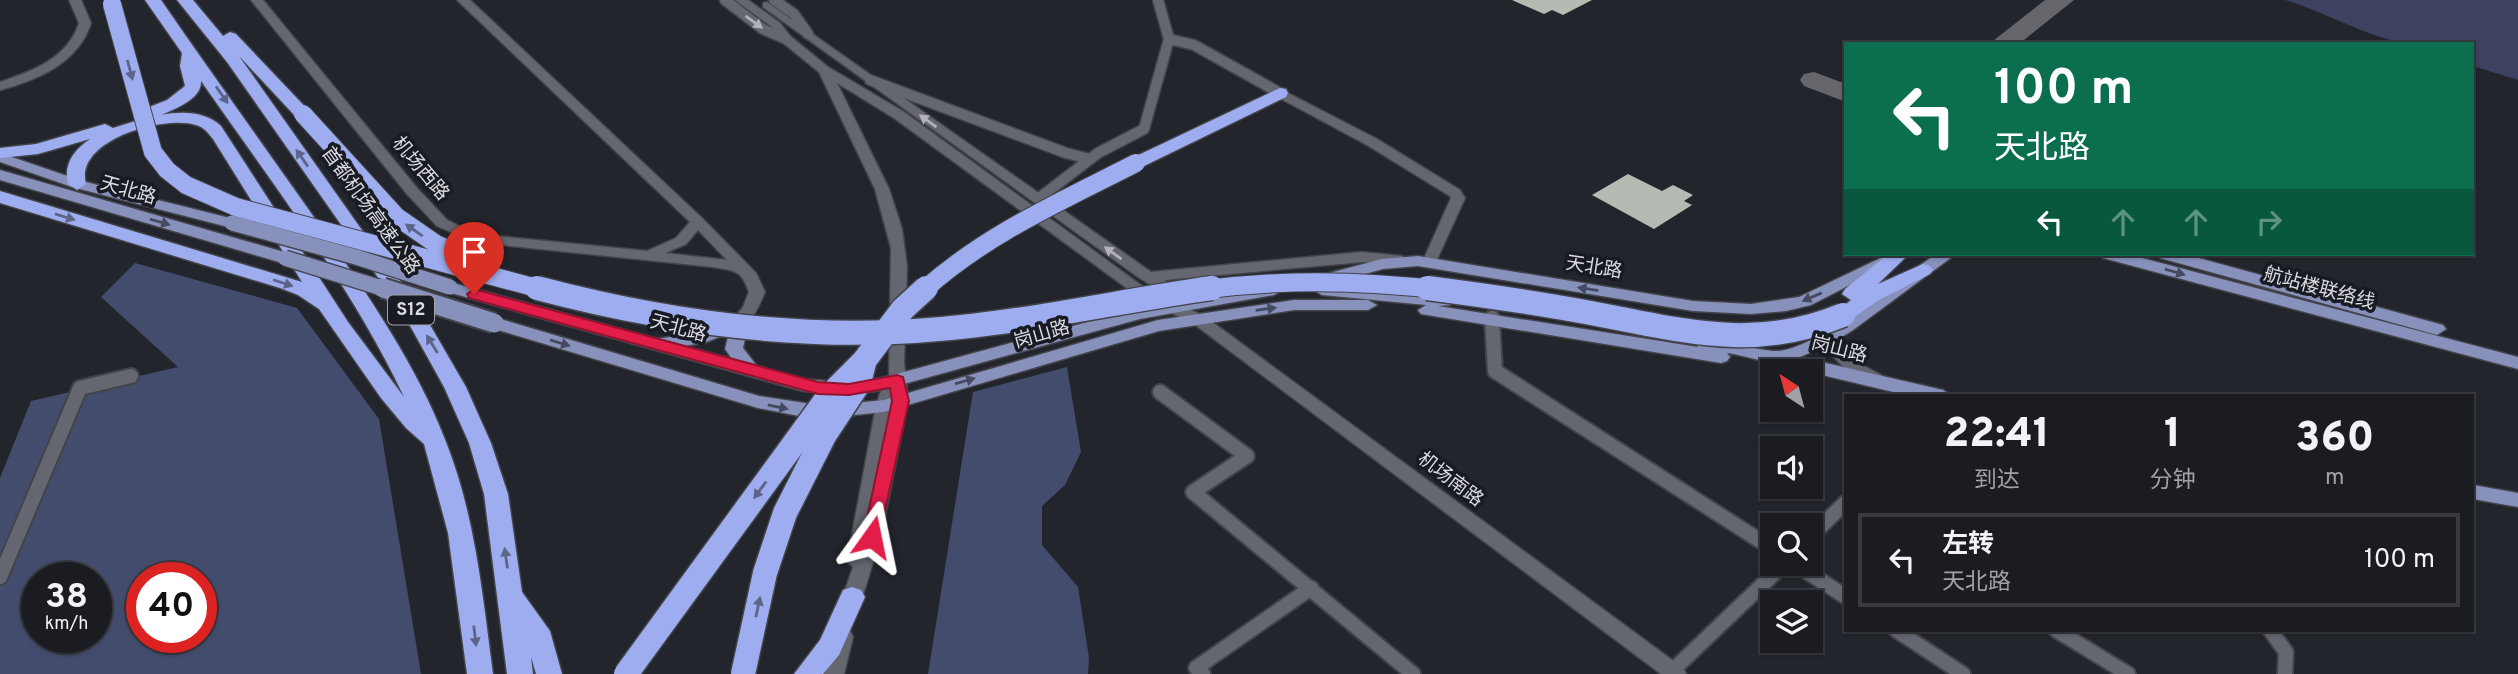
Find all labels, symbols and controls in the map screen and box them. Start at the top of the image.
one-way arrow [745,15,763,29]
one-way arrow [125,59,136,81]
text: 100 m [1994,60,2133,122]
icon: left [1879,70,1970,161]
one-way arrow [214,86,228,104]
one-way arrow [919,114,937,128]
text: 天北路 [1994,130,2090,170]
street label: 机场西路 [386,132,454,206]
street label: 首都机场高速公路 [316,142,424,280]
one-way arrow [295,149,309,167]
street label: 天北路 [97,172,159,210]
icon: left [2031,203,2069,241]
icon: ahead [2104,203,2142,241]
icon: ahead [2177,203,2215,241]
icon: right [2250,203,2288,241]
one-way arrow [55,212,76,222]
one-way arrow [149,217,170,227]
pin [444,222,504,294]
one-way arrow [405,223,423,237]
icon: arrive [455,233,493,271]
one-way arrow [1104,246,1122,260]
street label: 天北路 [1564,252,1624,284]
street label: 航站楼联络线 [2261,263,2377,315]
one-way arrow [2165,267,2186,277]
one-way arrow [273,278,294,289]
one-way arrow [1577,283,1599,294]
one-way arrow [1802,292,1823,303]
road number: S12 [388,296,434,324]
one-way arrow [1255,303,1277,314]
street label: 天北路 [647,310,709,348]
street label: 岗山路 [1011,316,1073,354]
street label: 岗山路 [1808,331,1870,369]
one-way arrow [426,335,439,354]
one-way arrow [549,338,570,348]
north arrow [1760,359,1824,422]
map controls [1760,359,1823,653]
one-way arrow [955,375,976,385]
one-way arrow [767,401,789,412]
text: 22:41 [1944,409,2050,462]
text: 1 [2164,409,2181,462]
text: 360 [2295,413,2374,466]
button: sound [1760,436,1823,499]
street label: 机场南路 [1412,448,1488,512]
text: m [2325,464,2345,493]
text: 到达 [1974,467,2020,496]
text: 分钟 [2150,467,2196,496]
one-way arrow [753,481,767,499]
position arrow [835,500,909,574]
button: search [1760,513,1823,576]
text: 左转 [1942,529,1994,562]
icon: left [1883,541,1921,579]
text: 100 m [2364,544,2435,577]
one-way arrow [500,546,511,568]
speed limit sign: 40 [126,562,217,653]
text: 天北路 [1942,569,2011,598]
text: 38 [45,576,88,620]
button: layers [1760,590,1823,653]
one-way arrow [753,596,764,618]
text: km/h [45,613,88,636]
one-way arrow [470,625,481,647]

